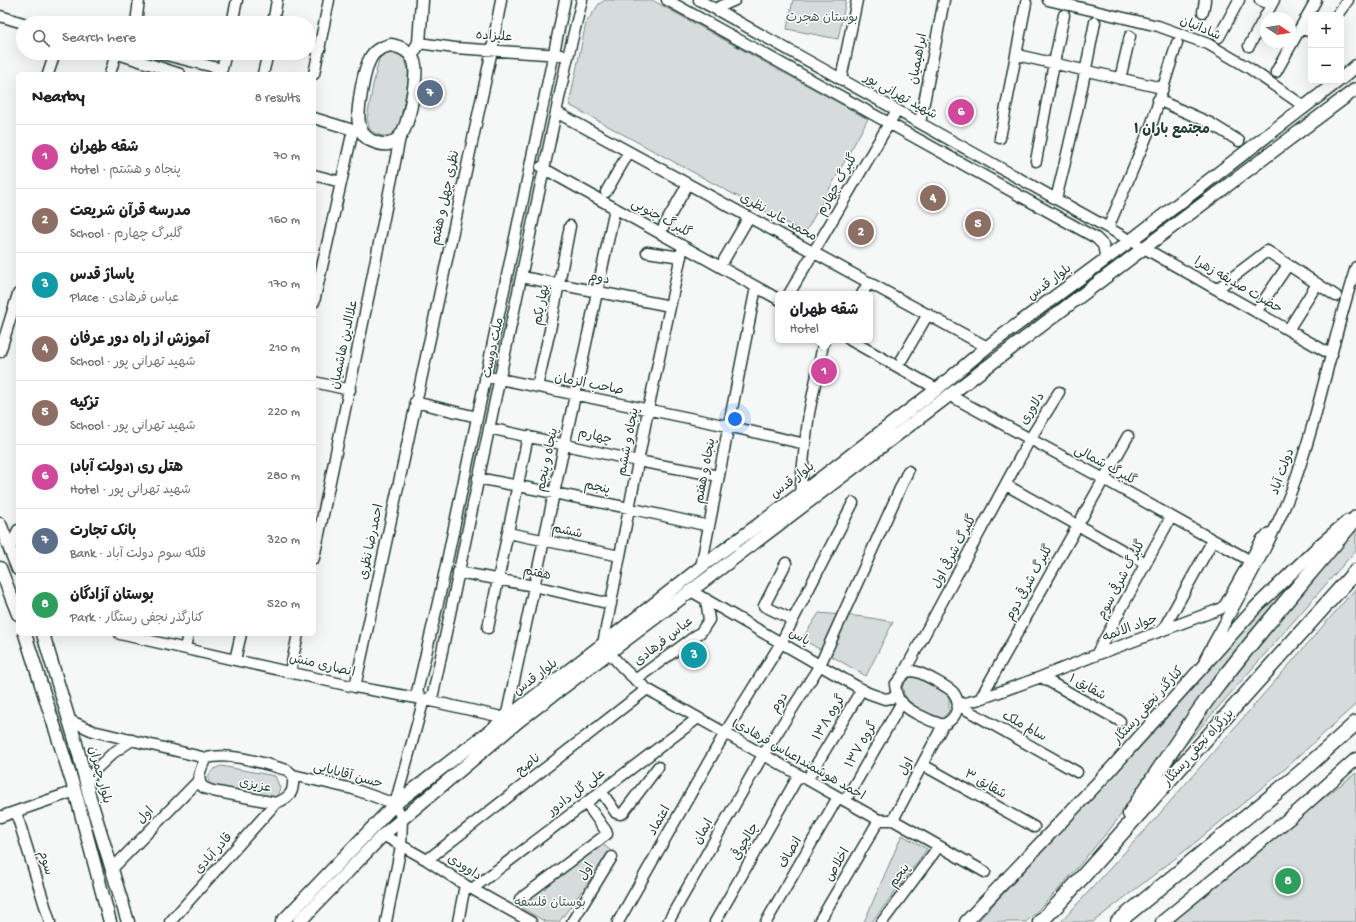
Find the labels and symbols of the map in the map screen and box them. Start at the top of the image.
park label: بوستان هجرت [786,11,858,26]
north arrow [1260,12,1296,48]
street label: شادانیان [1177,14,1223,44]
street label: علیزاده [475,28,513,46]
street label: ابراهیمیان [907,32,931,86]
street label: شهید تهرانی پور [860,70,939,123]
pin: 7 [417,78,443,108]
pin: 6 [948,97,974,127]
district label: مجتمع باران ١ [1134,122,1210,139]
street label: نظری چهل و هفتم [429,149,464,247]
street label: گلبرگ چهارم [813,150,863,219]
pin: 4 [920,183,946,213]
street label: محمد عابد نظری [737,191,819,245]
street label: گلبرگ جنوبی [628,195,695,242]
pin: 5 [965,209,991,239]
pin: 2 [848,217,874,247]
street label: حضرت صدیقه زهرا [1191,255,1285,317]
street label: بلوار قدس [1025,261,1075,305]
street label: دوم [587,270,611,289]
street label: بهار یکم [531,283,554,327]
street label: علاالدین هاشمیان [328,299,362,391]
street label: ملت دوست [480,316,508,380]
pin: 1 [811,356,837,386]
street label: صاحب الزمان [553,371,625,399]
street label: دلاوری [1017,390,1049,428]
street label: پنجاه و ششم [615,406,644,478]
your location [725,409,745,429]
street label: چهارم [576,426,613,449]
street label: پنجاه و پنجم [534,427,563,493]
street label: پنجاه و هفتم [692,437,721,505]
street label: گلبرگ شمالی [1071,441,1140,489]
street label: دولت آباد [1267,447,1298,497]
street label: بلوار قدس [768,459,818,503]
street label: پنجم [582,478,612,499]
street label: احمدرضا نظری [357,503,387,581]
street label: گلبرگ شرقی اول [927,511,981,591]
street label: ششم [550,521,584,544]
street label: گلبرگ شرقی سوم [1092,536,1150,623]
street label: گلبرگ شرقی دوم [1000,541,1058,624]
street label: هفتم [522,564,552,585]
street label: جواد الائمه [1100,612,1160,646]
street label: عباس فرهادی [632,614,696,670]
street label: یاس [786,626,812,650]
pin: 3 [681,640,707,670]
street label: انصاری منش [288,651,356,681]
street label: بلوار قدس [511,656,561,700]
street label: کنارگذر نجفی رستگار [1108,663,1188,749]
street label: شقایق ۱ [1066,672,1108,704]
street label: دوم [768,690,793,716]
street label: گروه ۱۳۸ [809,691,850,744]
street label: بزرگراه نجفی رستگار [1158,705,1238,791]
street label: سالم ملک [999,709,1049,746]
street label: احمد هوشمند(عباس فرهادی) [729,716,867,804]
street label: گروه ۱۳۷ [841,718,881,771]
street label: بلوار چمران [84,745,114,805]
street label: ناصح [514,751,544,779]
street label: اول [896,756,918,778]
street label: حسن آقابابایی [312,759,385,792]
street label: علی گل دادور [543,765,609,820]
street label: شقایق ۳ [961,767,1009,803]
street label: عزیزی [238,776,272,796]
street label: اعتماد [645,803,675,839]
street label: اول [134,804,158,828]
street label: ایمان [691,817,717,847]
street label: چالچوقی [727,819,763,863]
street label: قادر آبادی [191,830,236,878]
street label: انصاف [776,835,806,871]
street label: اخلاص [822,846,854,884]
street label: سوم [33,849,56,877]
street label: داوودی [444,852,484,884]
street label: اول [576,860,598,884]
street label: پنجم [886,861,915,892]
pin: 8 [1275,866,1301,896]
park label: بوستان فلسفه [514,896,586,911]

